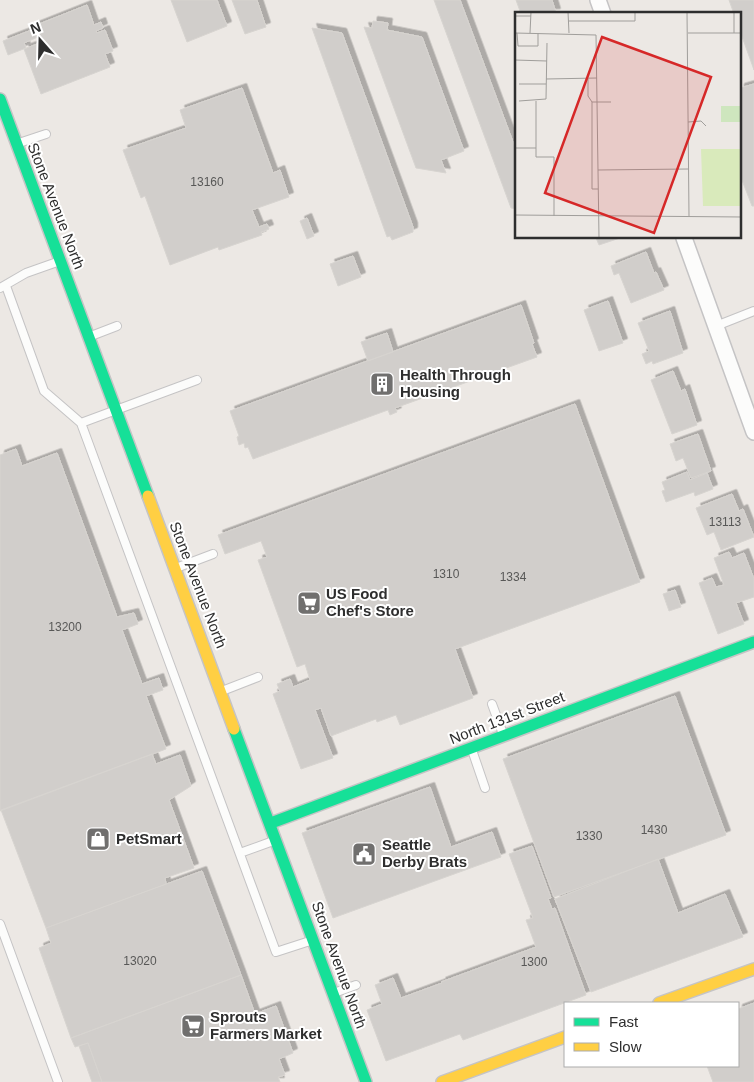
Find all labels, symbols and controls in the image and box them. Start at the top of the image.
inset map [515,12,742,239]
north arrow [15,15,65,65]
text: N [28,19,43,37]
street label: Stone Avenue North [25,140,88,271]
house number: 13160 [190,175,224,189]
place label: Health Through Housing [400,366,511,400]
building icon: Health Through Housing [369,371,395,397]
house number: 13113 [709,515,742,529]
street label: Stone Avenue North [167,519,230,650]
house number: 1310 [433,567,460,581]
house number: 1334 [500,570,527,584]
place label: US Food Chef's Store [326,585,414,619]
supermarket icon: US Food Chef's Store [296,590,322,616]
house number: 13200 [48,620,82,634]
street label: North 131st Street [447,687,567,747]
house number: 1430 [641,823,668,837]
shop icon: PetSmart [85,826,111,852]
house number: 1330 [576,829,603,843]
place label: PetSmart [116,830,182,847]
place label: Seattle Derby Brats [382,836,467,870]
public building icon: Seattle Derby Brats [351,841,377,867]
street label: Stone Avenue North [309,899,370,1031]
house number: 13020 [123,954,157,968]
house number: 1300 [521,955,548,969]
legend [564,1002,739,1067]
place label: Sprouts Farmers Market [210,1008,322,1042]
supermarket icon: Sprouts Farmers Market [180,1013,206,1039]
text: Fast [609,1013,639,1030]
text: Slow [609,1038,642,1055]

